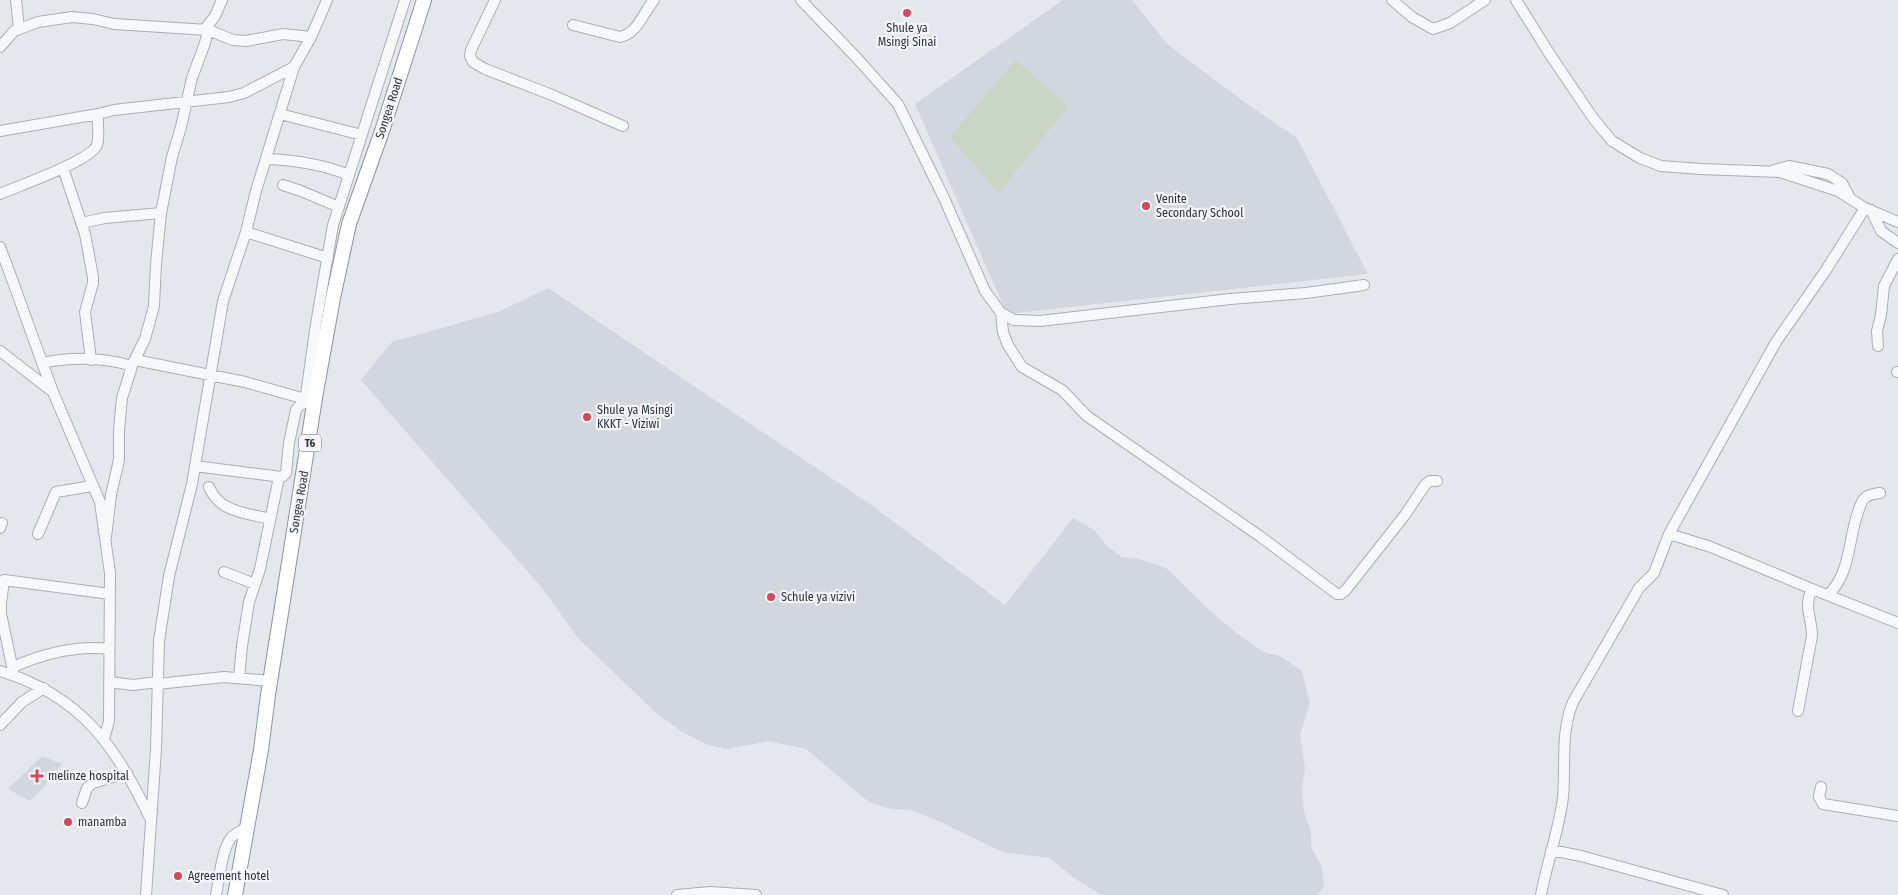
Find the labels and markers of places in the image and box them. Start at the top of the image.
marker: Shule ya Msingi Sinai [901,7,913,19]
place label: Shule ya Msingi Sinai [878,21,936,49]
place label: Venite Secondary School [1156,192,1243,220]
marker: Venite Secondary School [1140,200,1152,212]
place label: Shule ya Msingi KKKT - Viziwi [597,403,673,431]
marker: Shule ya Msingi KKKT - Viziwi [581,411,593,423]
place label: Schule ya vizivi [781,590,855,604]
marker: Schule ya vizivi [765,591,777,603]
marker: melinze hospital [30,769,44,783]
place label: melinze hospital [48,769,129,783]
place label: manamba [78,815,127,829]
marker: manamba [62,816,74,828]
place label: Agreement hotel [188,869,269,883]
marker: Agreement hotel [172,870,184,882]

